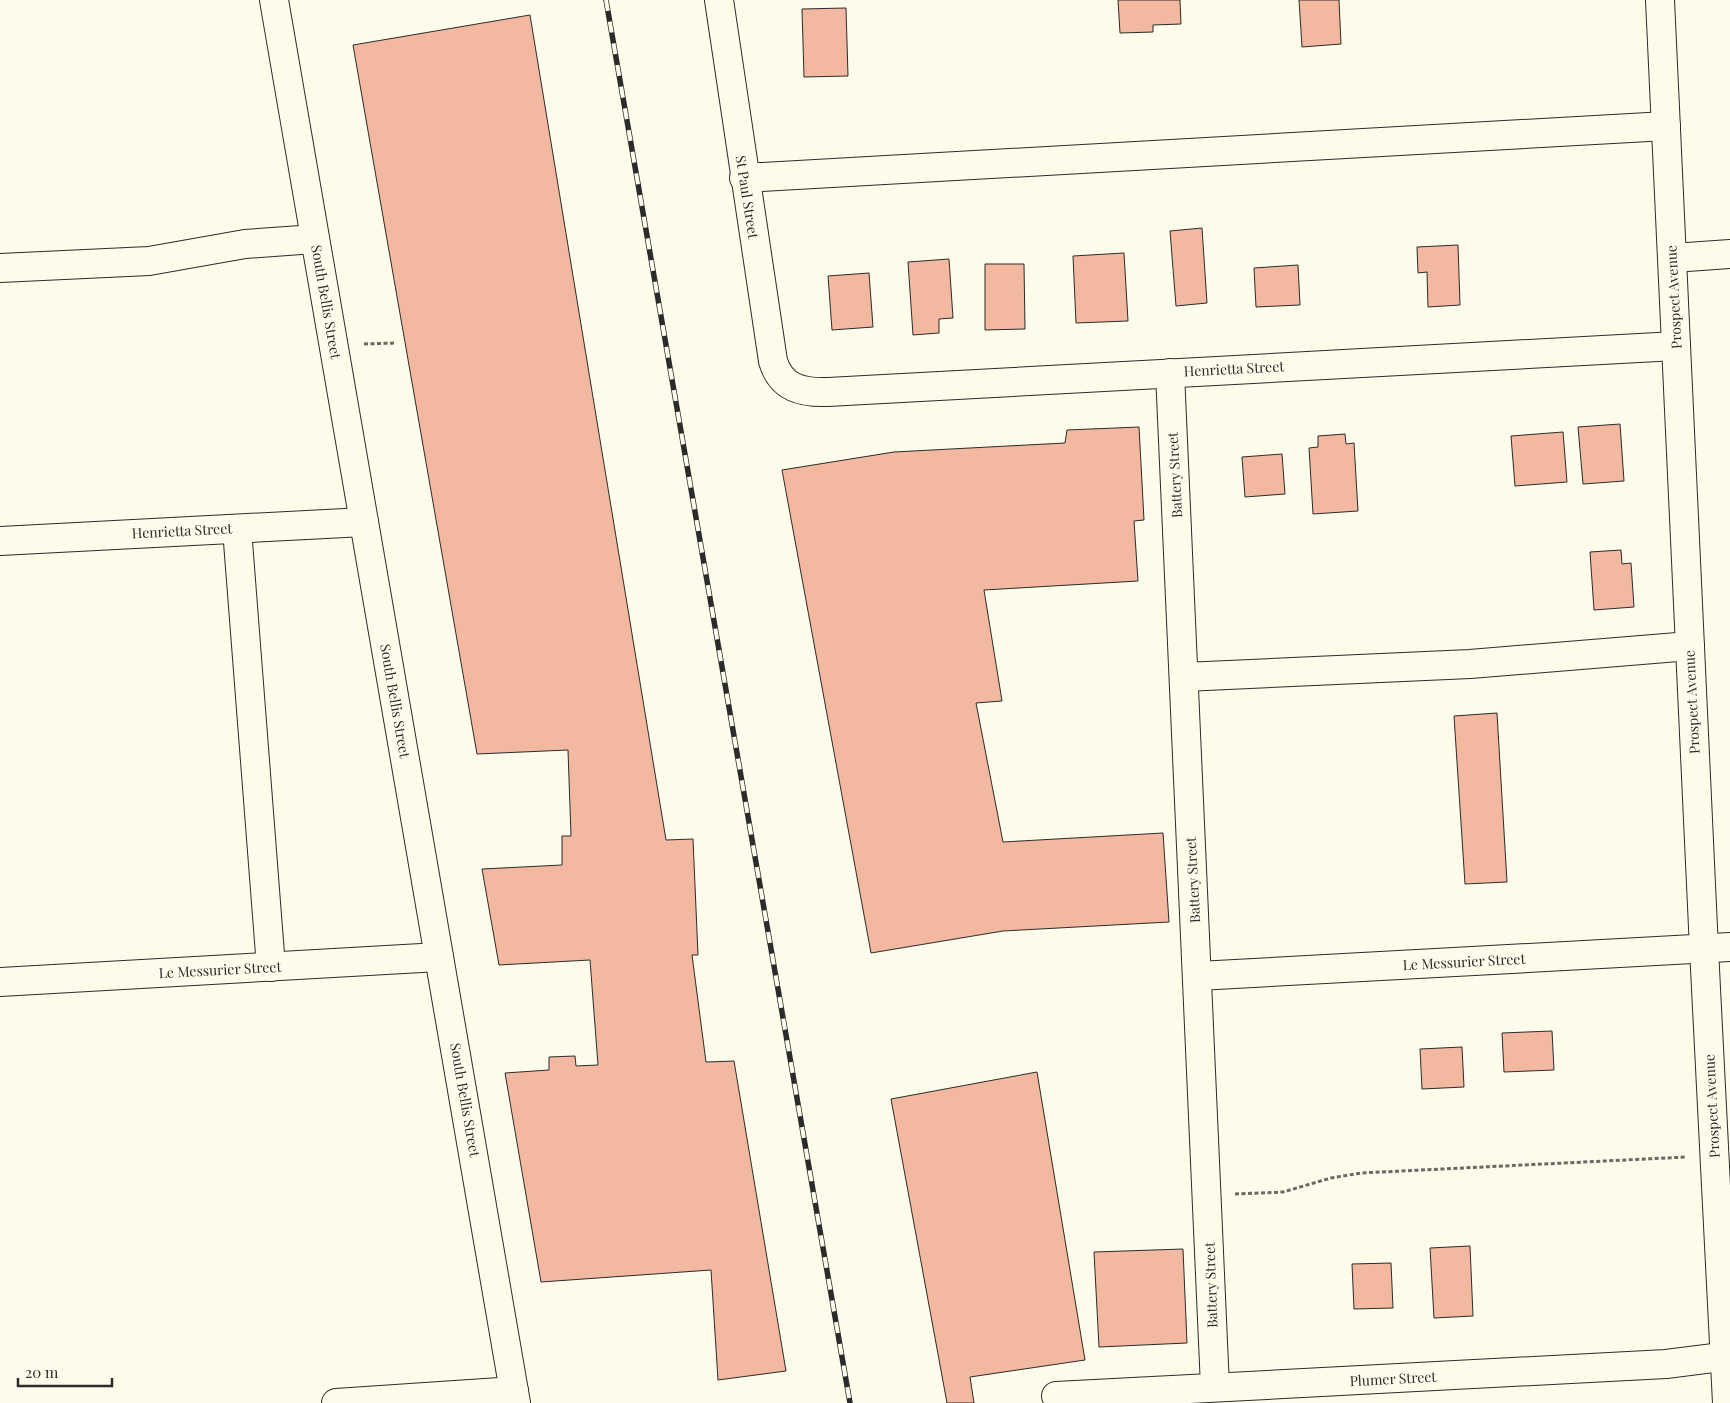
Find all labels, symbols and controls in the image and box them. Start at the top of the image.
street label: St Paul Street [732,154,764,241]
street label: South Bellis Street [307,243,346,361]
street label: Prospect Avenue [1661,245,1686,349]
street label: Henrietta Street [1183,356,1286,381]
street label: Battery Street [1163,430,1186,519]
street label: Henrietta Street [131,518,234,543]
street label: South Bellis Street [376,642,415,760]
street label: Prospect Avenue [1679,650,1704,754]
street label: Battery Street [1181,835,1204,924]
street label: Le Messurier Street [1402,949,1527,974]
street label: Le Messurier Street [158,957,283,982]
street label: South Bellis Street [446,1041,485,1159]
street label: Prospect Avenue [1699,1054,1724,1158]
street label: Battery Street [1199,1241,1221,1328]
scale bar [18,1356,111,1388]
text: 20 m [25,1362,59,1382]
street label: Plumer Street [1349,1367,1438,1390]

